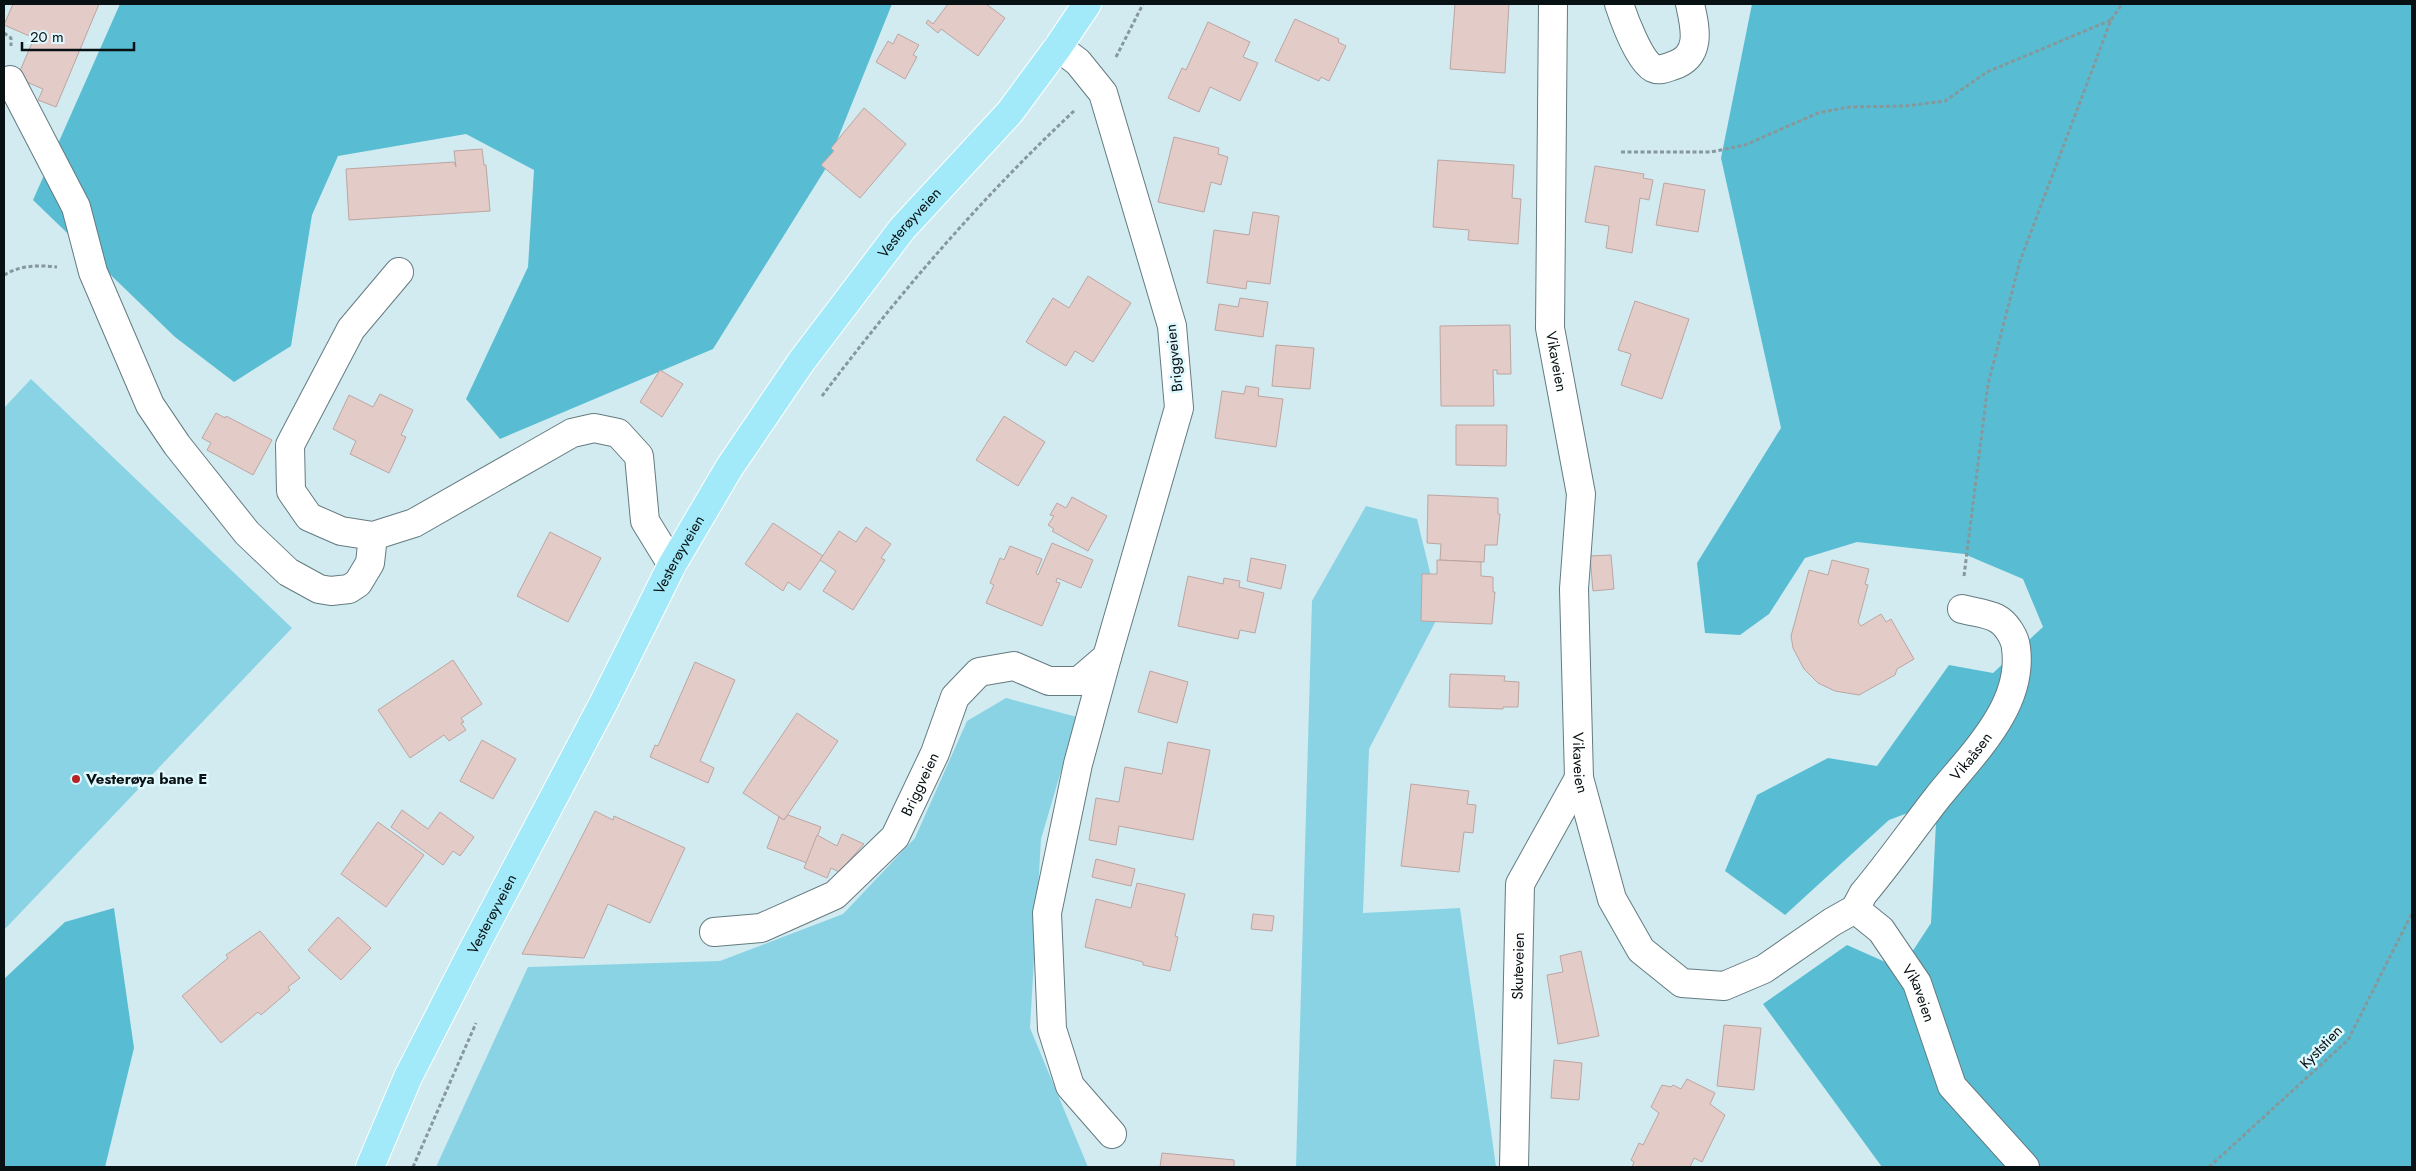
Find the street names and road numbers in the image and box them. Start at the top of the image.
street label: Vesterøyveien [873,182,946,263]
street label: Briggveien [1159,323,1189,393]
street label: Vikaveien [1540,329,1573,394]
street label: Vesterøyveien [648,511,710,598]
street label: Vikaåsen [1945,728,1998,786]
street label: Vikaveien [1567,732,1594,796]
street label: Briggveien [895,749,945,820]
street label: Vesterøyveien [462,870,522,958]
street label: Skuteveien [1507,932,1530,1000]
street label: Vikaveien [1896,960,1940,1025]
street label: Kyststien [2295,1020,2347,1074]

